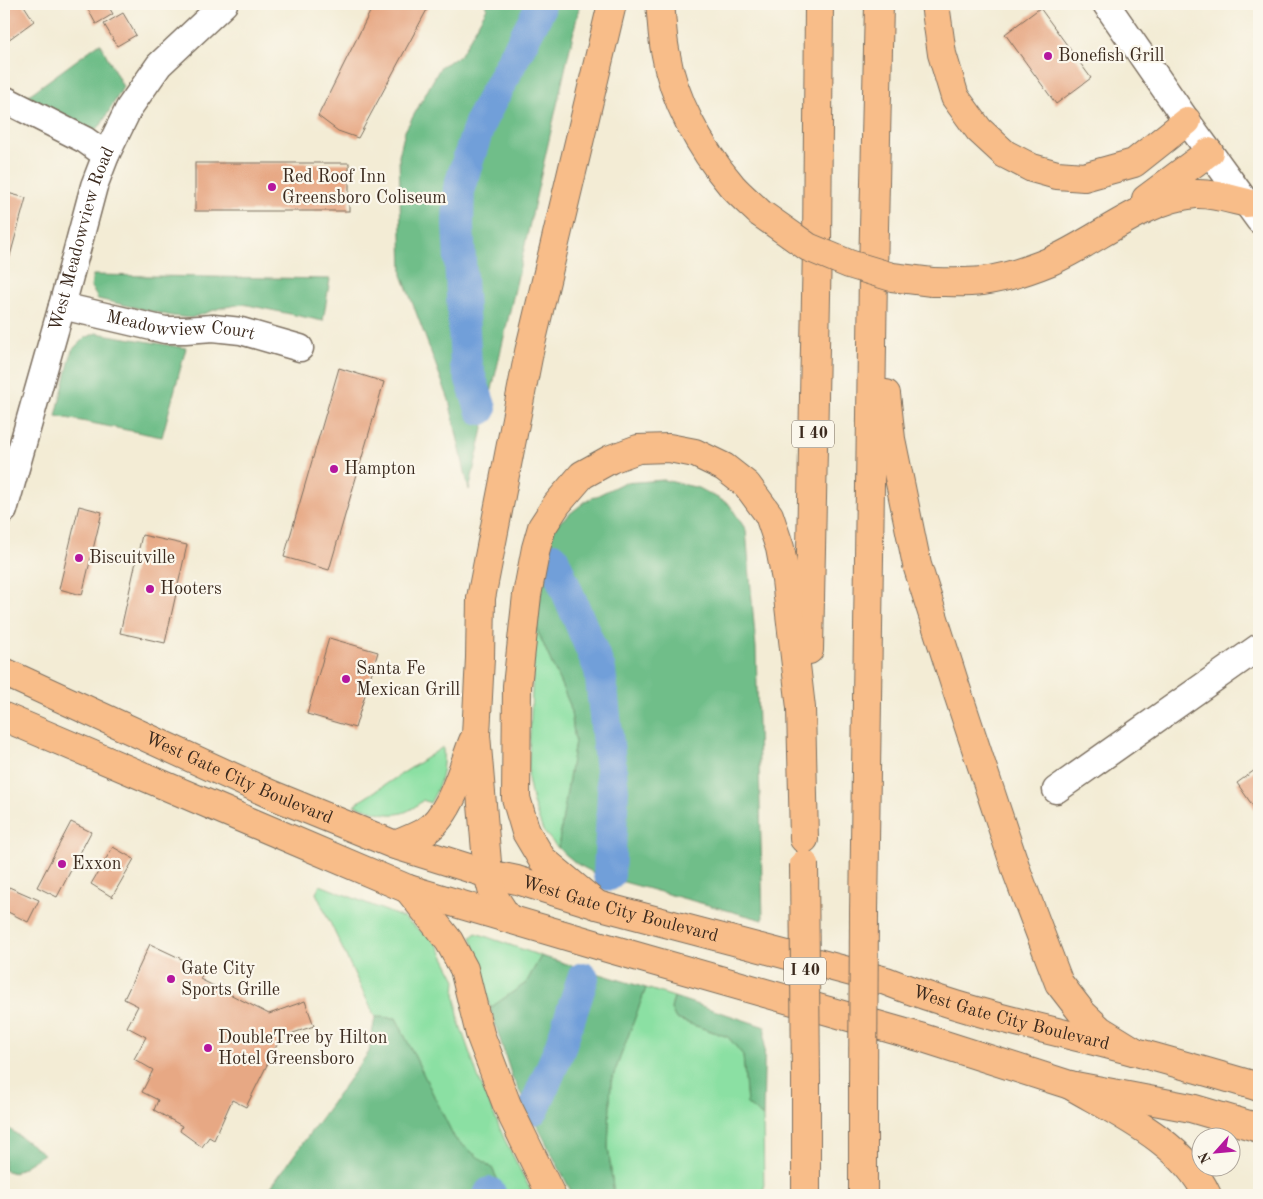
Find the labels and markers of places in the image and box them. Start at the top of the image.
place label: Bonefish Grill [1058,47,1165,65]
marker: Bonefish Grill [1042,50,1054,62]
place label: Red Roof Inn Greensboro Coliseum [282,168,447,207]
marker: Red Roof Inn Greensboro Coliseum [266,181,278,193]
place label: Hampton [344,460,416,478]
marker: Hampton [328,463,340,475]
place label: Biscuitville [89,549,175,567]
marker: Biscuitville [73,552,85,564]
place label: Hooters [160,580,222,598]
marker: Hooters [144,583,156,595]
place label: Santa Fe Mexican Grill [356,660,460,699]
marker: Santa Fe Mexican Grill [340,673,352,685]
place label: Exxon [72,855,122,873]
marker: Exxon [56,858,68,870]
place label: Gate City Sports Grille [181,960,280,999]
marker: Gate City Sports Grille [165,973,177,985]
place label: DoubleTree by Hilton Hotel Greensboro [218,1029,388,1068]
marker: DoubleTree by Hilton Hotel Greensboro [202,1042,214,1054]

